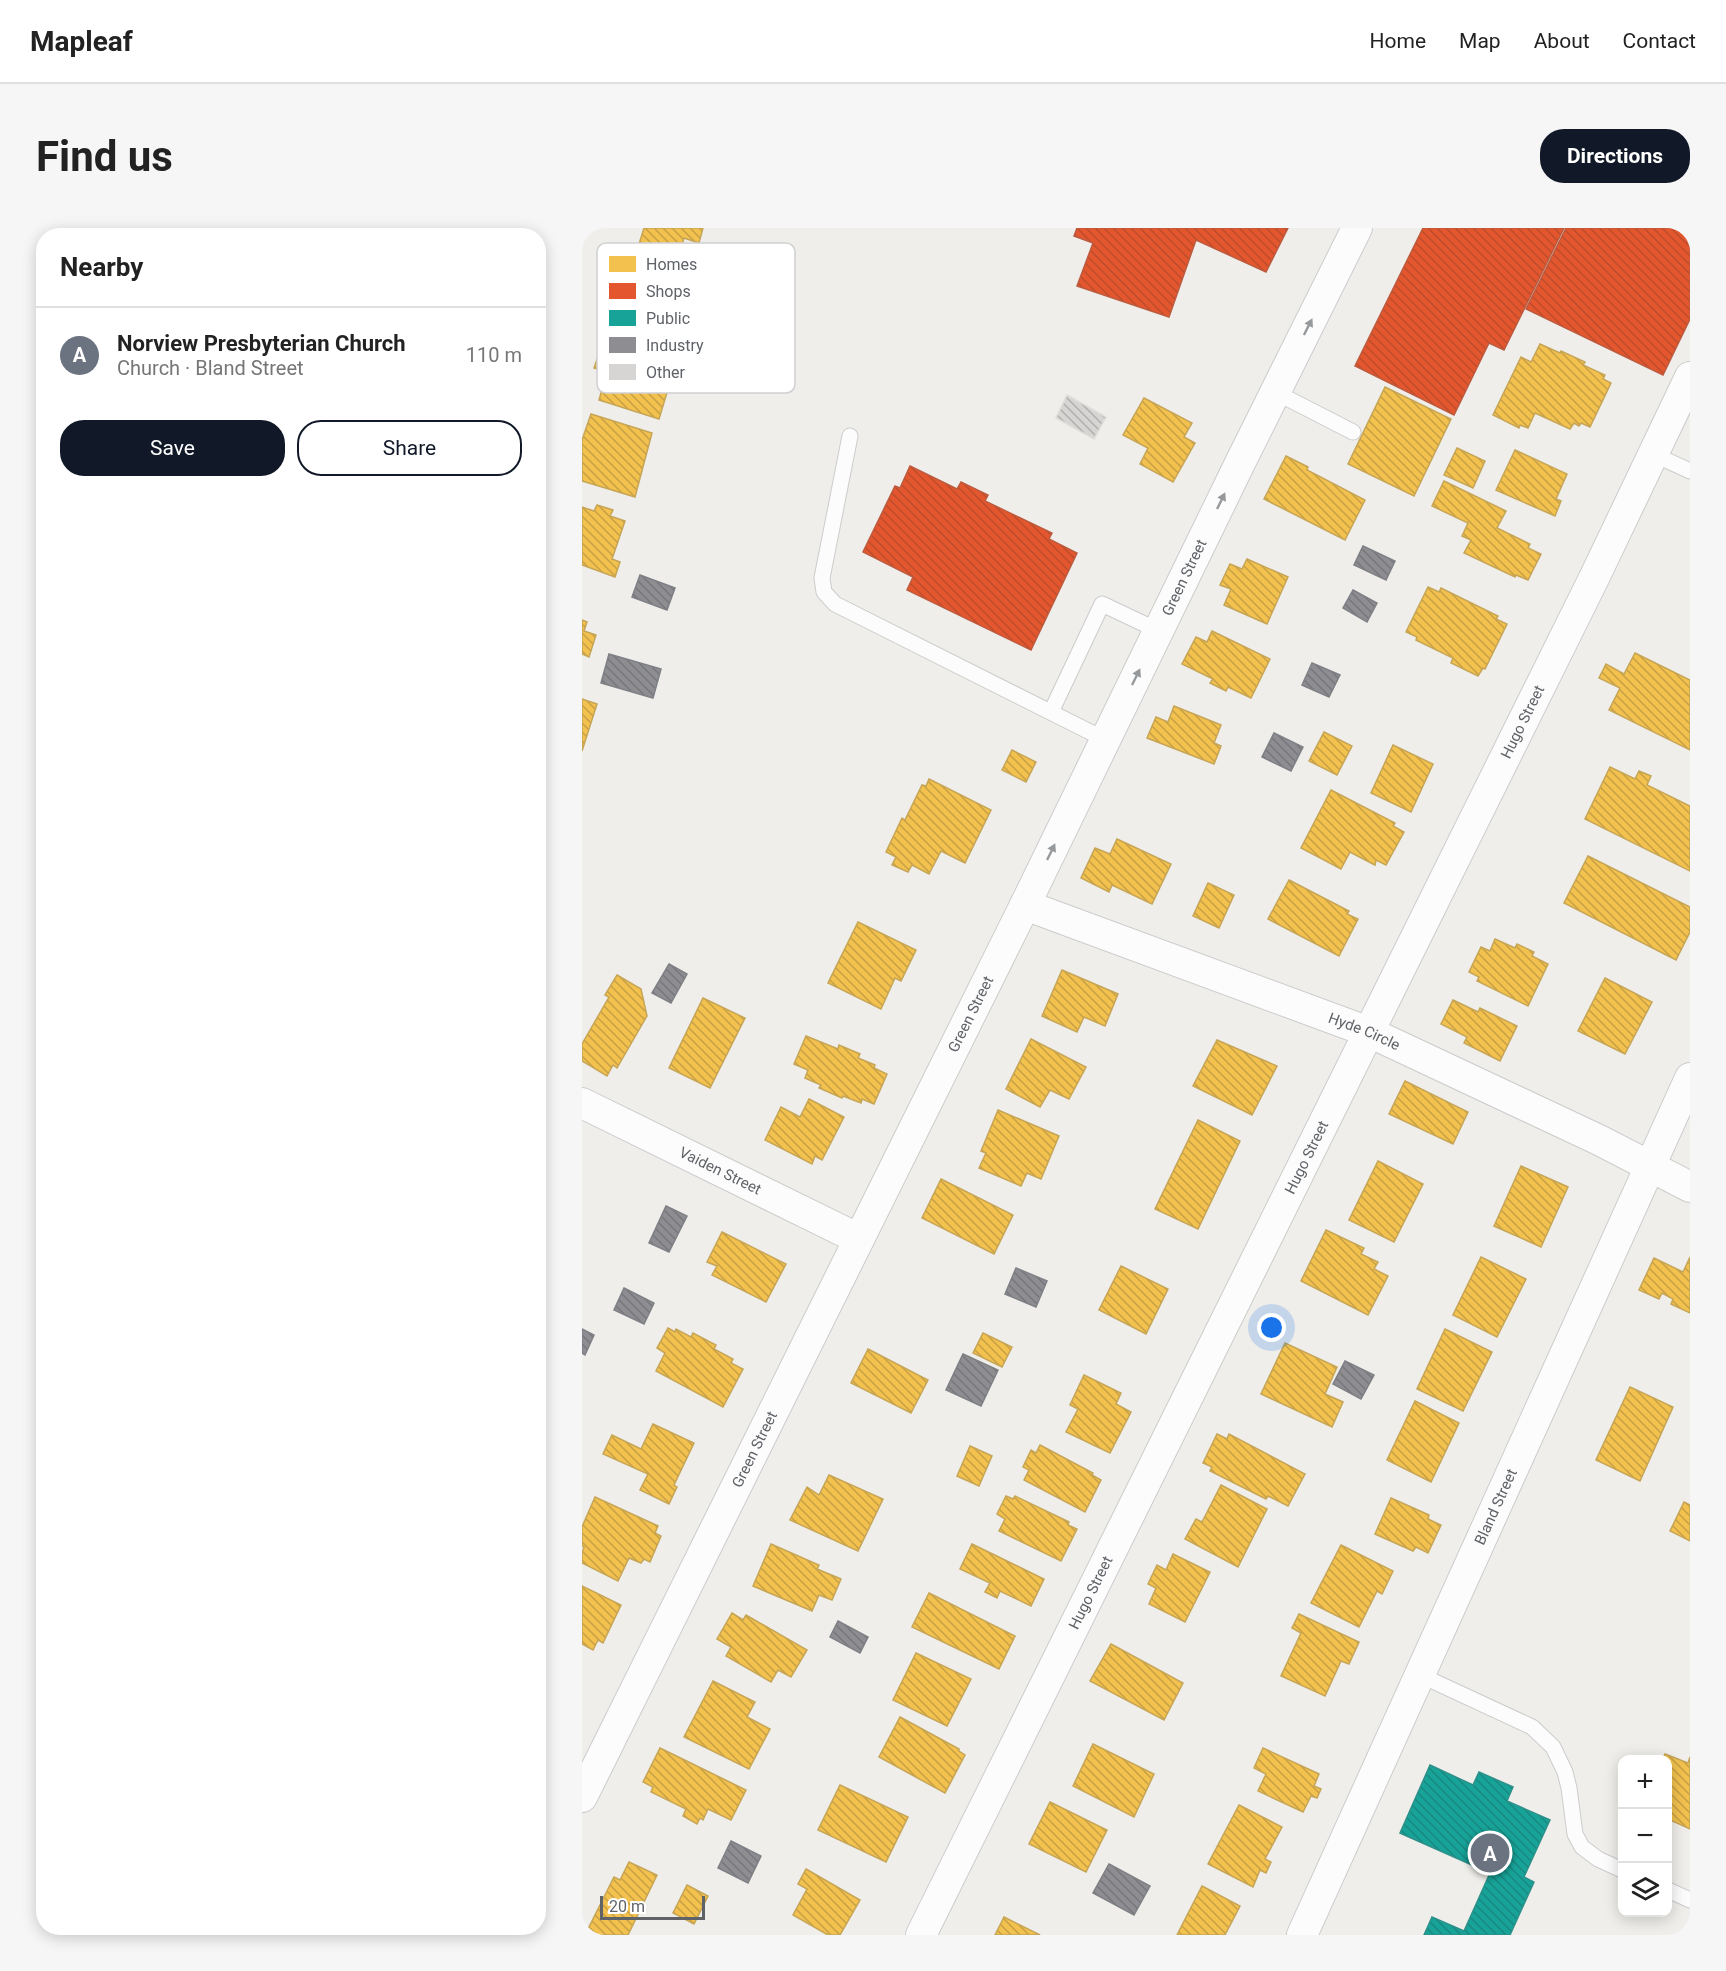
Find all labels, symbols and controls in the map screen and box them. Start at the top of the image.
text: Mapleaf [30,25,133,58]
text: Home [1370,29,1426,53]
text: Map [1459,29,1501,53]
text: About [1534,29,1590,53]
text: Contact [1623,29,1696,53]
button: Directions [1540,129,1690,183]
text: Find us [36,132,173,181]
legend [597,243,795,393]
text: Nearby [60,252,143,282]
text: Homes [646,255,697,274]
text: Shops [646,282,691,301]
text: Public [646,309,690,328]
one-way arrow [1303,318,1313,335]
text: Norview Presbyterian Church [117,331,406,356]
text: Industry [646,336,704,355]
text: A [73,343,86,367]
text: 110 m [466,343,522,367]
text: Church · Bland Street [117,356,304,380]
text: Other [646,363,686,382]
button: Save [60,420,285,476]
button: Share [297,420,522,476]
one-way arrow [1216,493,1226,510]
street label: Green Street [1158,536,1210,619]
one-way arrow [1132,669,1141,686]
street label: Hugo Street [1497,682,1548,762]
one-way arrow [1046,844,1056,861]
street label: Green Street [944,973,997,1055]
street label: Hyde Circle [1326,1009,1403,1054]
street label: Hugo Street [1281,1118,1332,1197]
street label: Vaiden Street [676,1143,764,1199]
your location [1257,1313,1286,1342]
street label: Green Street [728,1408,781,1491]
street label: Bland Street [1471,1466,1521,1548]
street label: Hugo Street [1065,1553,1116,1632]
map controls [1618,1755,1672,1917]
button: + [1618,1755,1672,1809]
button: − [1618,1809,1672,1863]
pin: A [1470,1830,1510,1876]
button: layers [1618,1863,1672,1917]
scale bar [600,1893,705,1920]
text: 20 m [609,1897,645,1916]

